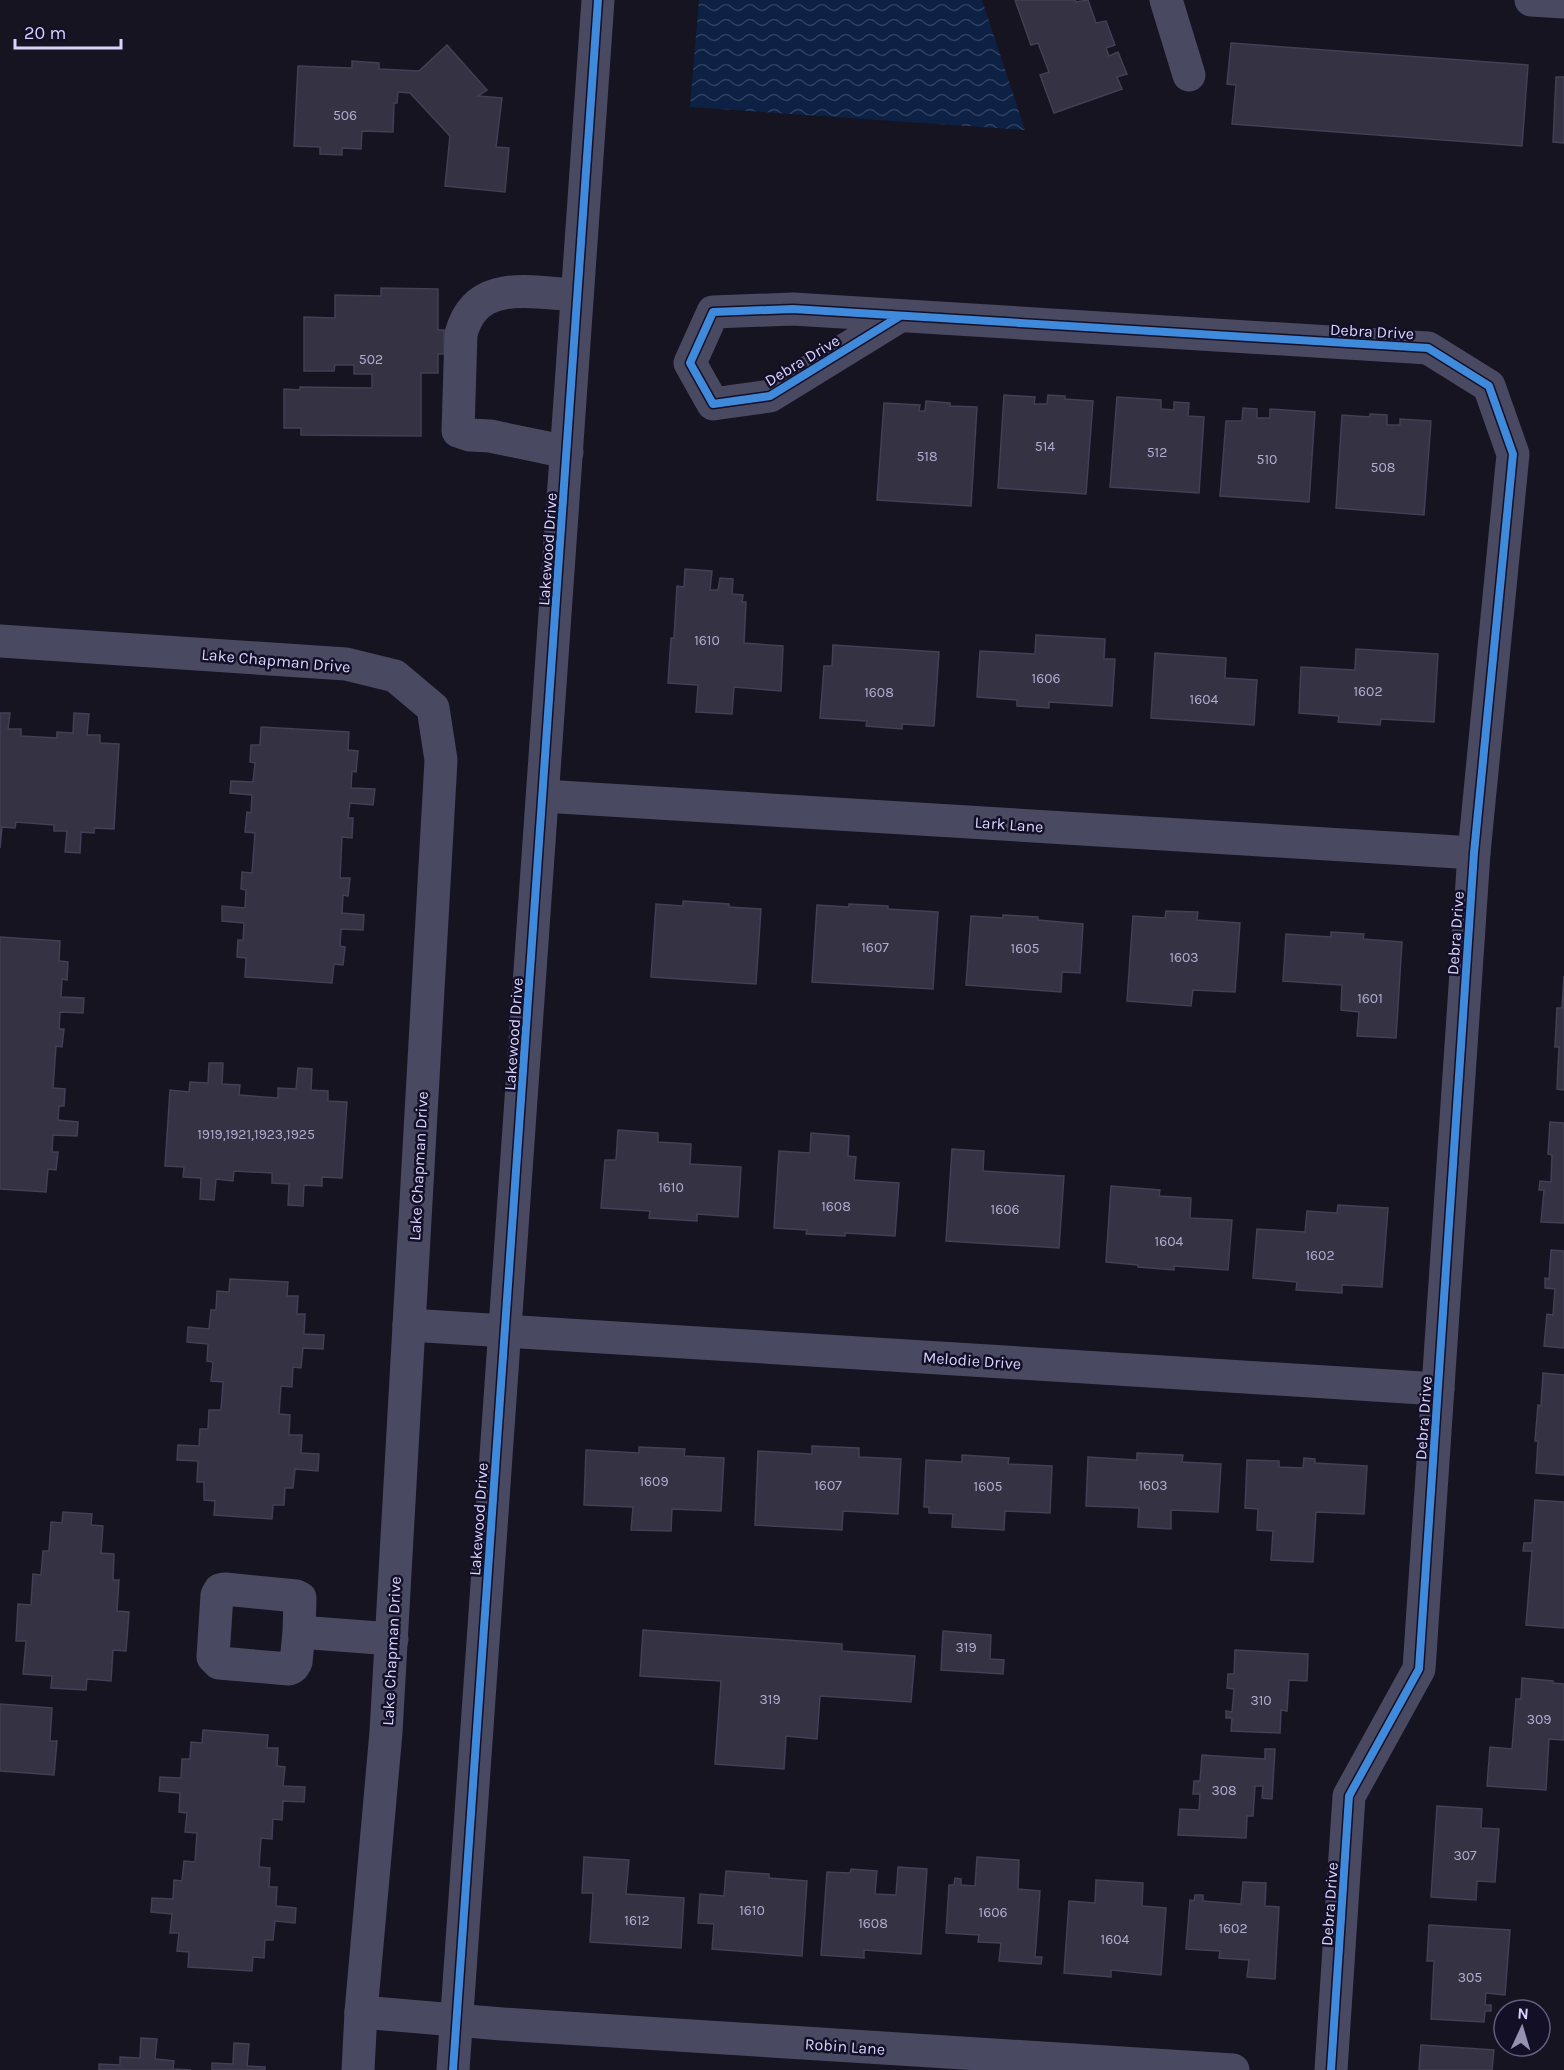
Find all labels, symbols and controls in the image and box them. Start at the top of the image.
scale bar [15,12,122,50]
text: 20 m [24,22,66,44]
house number: 506 [333,107,357,124]
street label: Debra Drive [1330,320,1414,343]
street label: Debra Drive [761,331,843,390]
house number: 502 [359,351,383,368]
house number: 514 [1035,438,1055,455]
house number: 512 [1147,444,1167,461]
house number: 518 [916,448,938,465]
house number: 510 [1257,451,1277,468]
house number: 508 [1371,459,1395,476]
street label: Lakewood Drive [534,492,561,606]
house number: 1610 [694,632,720,649]
street label: Lake Chapman Drive [201,645,351,676]
house number: 1606 [1032,670,1060,687]
house number: 1602 [1353,683,1383,700]
house number: 1608 [864,684,894,701]
house number: 1604 [1190,691,1219,708]
street label: Lark Lane [974,813,1044,836]
street label: Debra Drive [1443,890,1468,976]
house number: 1607 [861,939,889,956]
house number: 1605 [1011,940,1040,957]
house number: 1603 [1169,949,1199,966]
street label: Lakewood Drive [500,977,527,1091]
house number: 1601 [1357,990,1383,1007]
street label: Lake Chapman Drive [405,1091,432,1241]
house number: 1919,1921,1923,1925 [197,1126,315,1143]
house number: 1610 [658,1179,684,1196]
house number: 1608 [821,1198,851,1215]
house number: 1606 [991,1201,1019,1218]
house number: 1604 [1155,1233,1184,1250]
house number: 1602 [1305,1247,1335,1264]
street label: Melodie Drive [922,1348,1022,1373]
street label: Debra Drive [1411,1375,1436,1461]
street label: Lakewood Drive [465,1462,492,1576]
house number: 1609 [639,1473,669,1490]
house number: 1607 [814,1477,842,1494]
house number: 1603 [1138,1477,1168,1494]
house number: 1605 [974,1478,1003,1495]
street label: Lake Chapman Drive [378,1576,405,1726]
house number: 319 [955,1639,977,1656]
house number: 319 [759,1691,781,1708]
house number: 310 [1250,1692,1272,1709]
house number: 309 [1527,1711,1551,1728]
house number: 308 [1211,1782,1237,1799]
house number: 307 [1453,1847,1477,1864]
street label: Debra Drive [1317,1861,1342,1947]
house number: 1610 [739,1902,765,1919]
house number: 1606 [979,1904,1007,1921]
house number: 1612 [624,1912,650,1929]
house number: 1608 [858,1915,888,1932]
house number: 1602 [1218,1920,1248,1937]
house number: 1604 [1101,1931,1130,1948]
house number: 305 [1458,1969,1482,1986]
north arrow [1492,1998,1552,2058]
text: N [1517,2004,1529,2023]
street label: Robin Lane [804,2034,886,2059]

